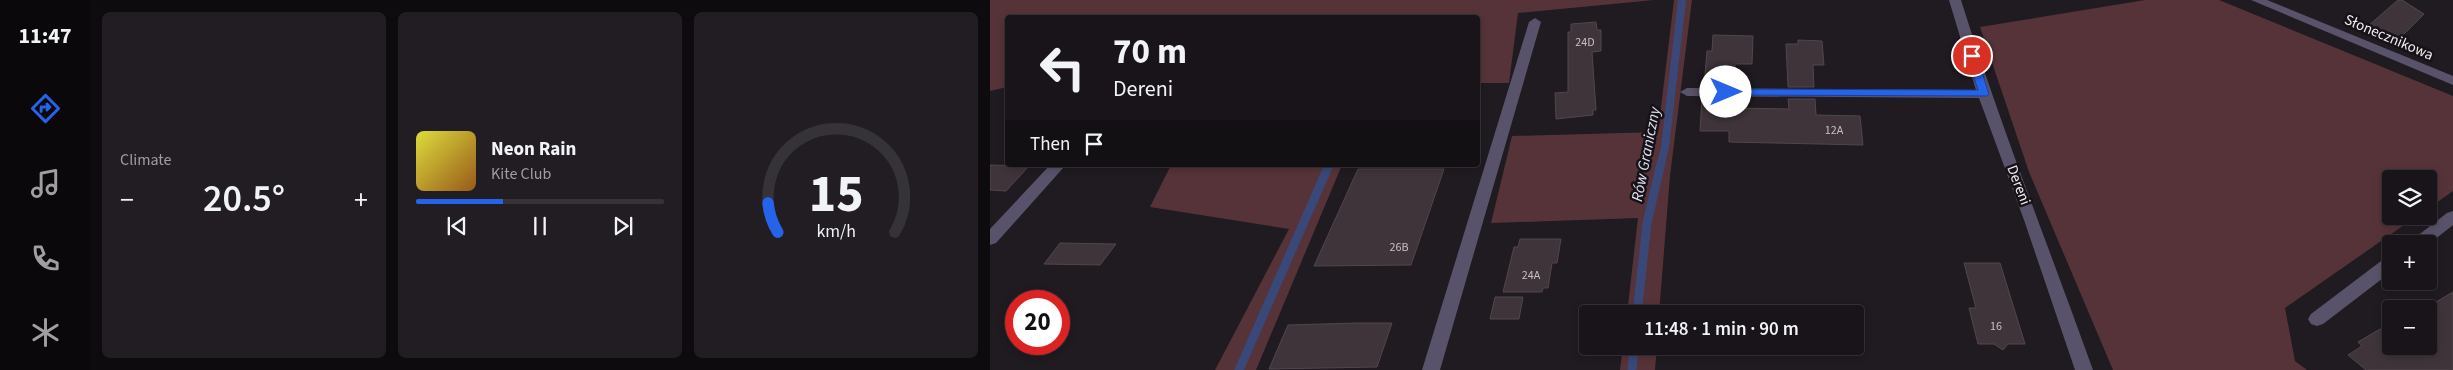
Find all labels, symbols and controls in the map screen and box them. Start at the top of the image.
street label: Słonecznikowa [2341,9,2437,66]
text: 11:47 [18,20,72,52]
text: 70 m [1113,27,1187,77]
house number: 24D [1575,34,1595,51]
icon: left [1030,35,1095,100]
pin [1951,35,1993,77]
icon: arrive [1958,42,1986,70]
position arrow [1699,65,1751,117]
text: Dereni [1113,73,1173,105]
icon: directions [28,91,63,126]
water label: Rów Graniczny [1626,104,1666,203]
house number: 12A [1825,122,1844,139]
icon: arrive [1080,130,1108,158]
text: Then [1030,131,1070,158]
text: Neon Rain [491,136,576,163]
text: Climate [120,149,171,171]
text: 15 [809,158,863,232]
street label: Dereni [2001,162,2036,208]
text: Kite Club [491,163,551,185]
icon: music [28,166,63,201]
map controls [2382,170,2437,355]
button: layers [2382,170,2437,225]
text: 20.5° [203,172,285,226]
text: − [120,180,134,220]
text: + [354,180,368,220]
icon: previous [443,212,471,240]
icon: pause [526,212,554,240]
icon: next [609,212,637,240]
text: km/h [816,219,856,244]
button: + [2382,235,2437,290]
house number: 26B [1390,239,1408,256]
icon: phone [28,241,63,276]
house number: 24A [1522,267,1541,284]
speed limit sign: 20 [1005,290,1070,355]
button: − [2382,300,2437,355]
icon: climate [28,315,63,350]
text: 11:48 · 1 min · 90 m [1644,316,1799,343]
house number: 16 [1990,318,2002,335]

